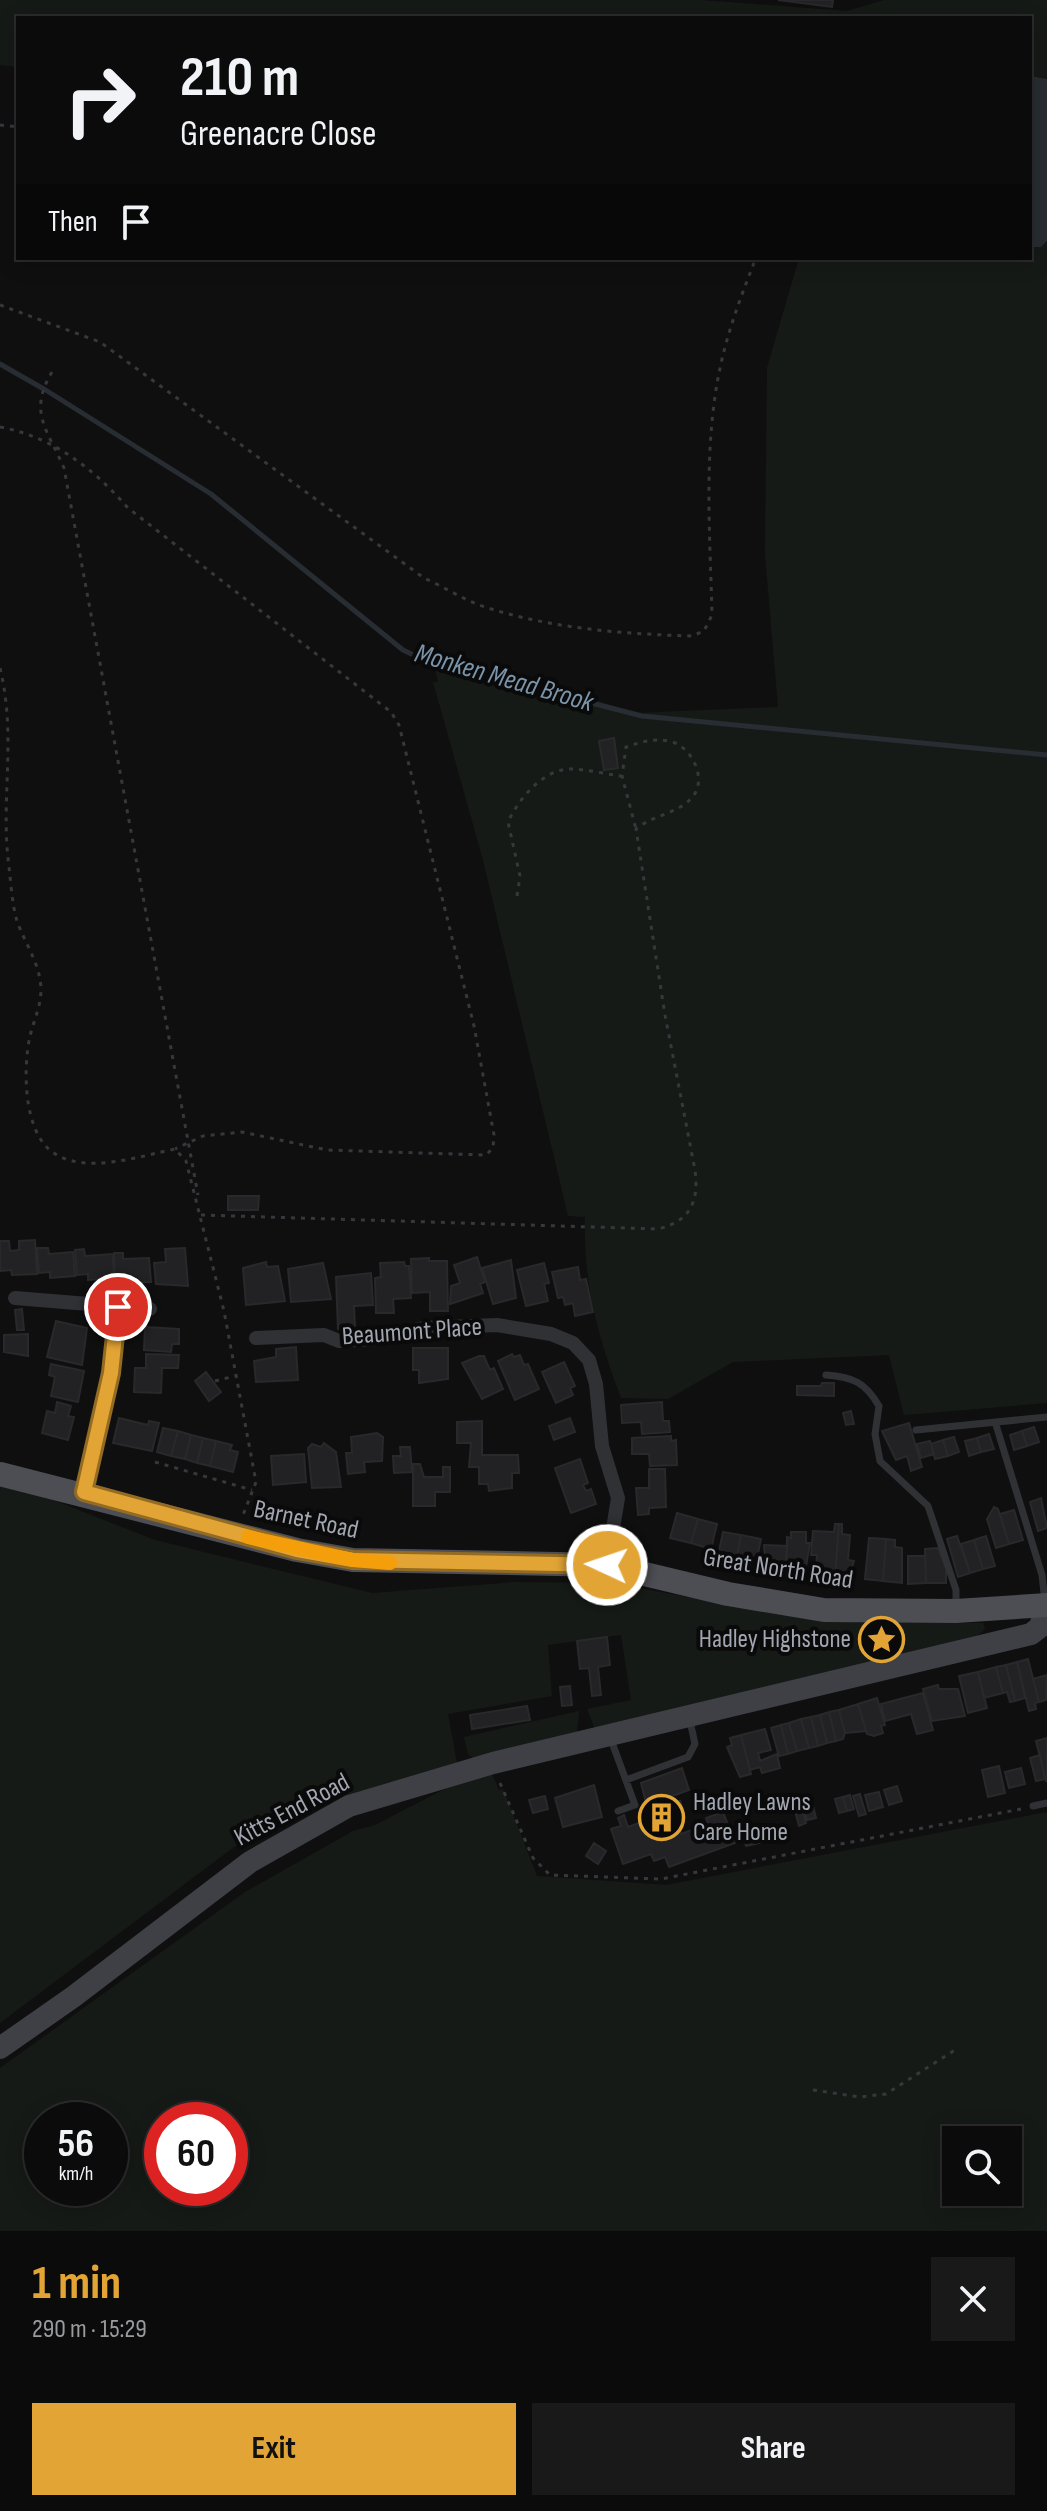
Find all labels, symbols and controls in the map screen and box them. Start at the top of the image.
text: 210 m [180,45,299,112]
icon: right [48,48,152,152]
text: Greenacre Close [180,113,377,156]
icon: arrive [114,200,158,244]
text: Then [48,204,98,240]
water label: Monken Mead Brook [411,637,598,720]
pin [84,1273,152,1341]
icon: arrive [96,1285,140,1329]
street label: Beaumont Place [341,1312,483,1352]
street label: Barnet Road [251,1494,361,1546]
position arrow [565,1523,649,1607]
street label: Great North Road [701,1542,855,1596]
place icon: Hadley Highstone [858,1615,906,1663]
place label: Hadley Highstone [699,1624,851,1655]
street label: Kitts End Road [229,1767,355,1853]
place label: Hadley Lawns Care Home [693,1787,811,1848]
building icon: Hadley Lawns Care Home [638,1793,686,1841]
speed limit sign: 60 [144,2102,248,2206]
text: 56 [58,2120,94,2168]
map controls [942,2126,1022,2206]
button: search [942,2126,1022,2206]
text: km/h [59,2162,93,2186]
text: 1 min [32,2255,121,2312]
button: close [931,2257,1015,2341]
text: 290 m · 15:29 [32,2314,147,2345]
button: Exit [32,2403,516,2495]
button: Share [532,2403,1015,2495]

